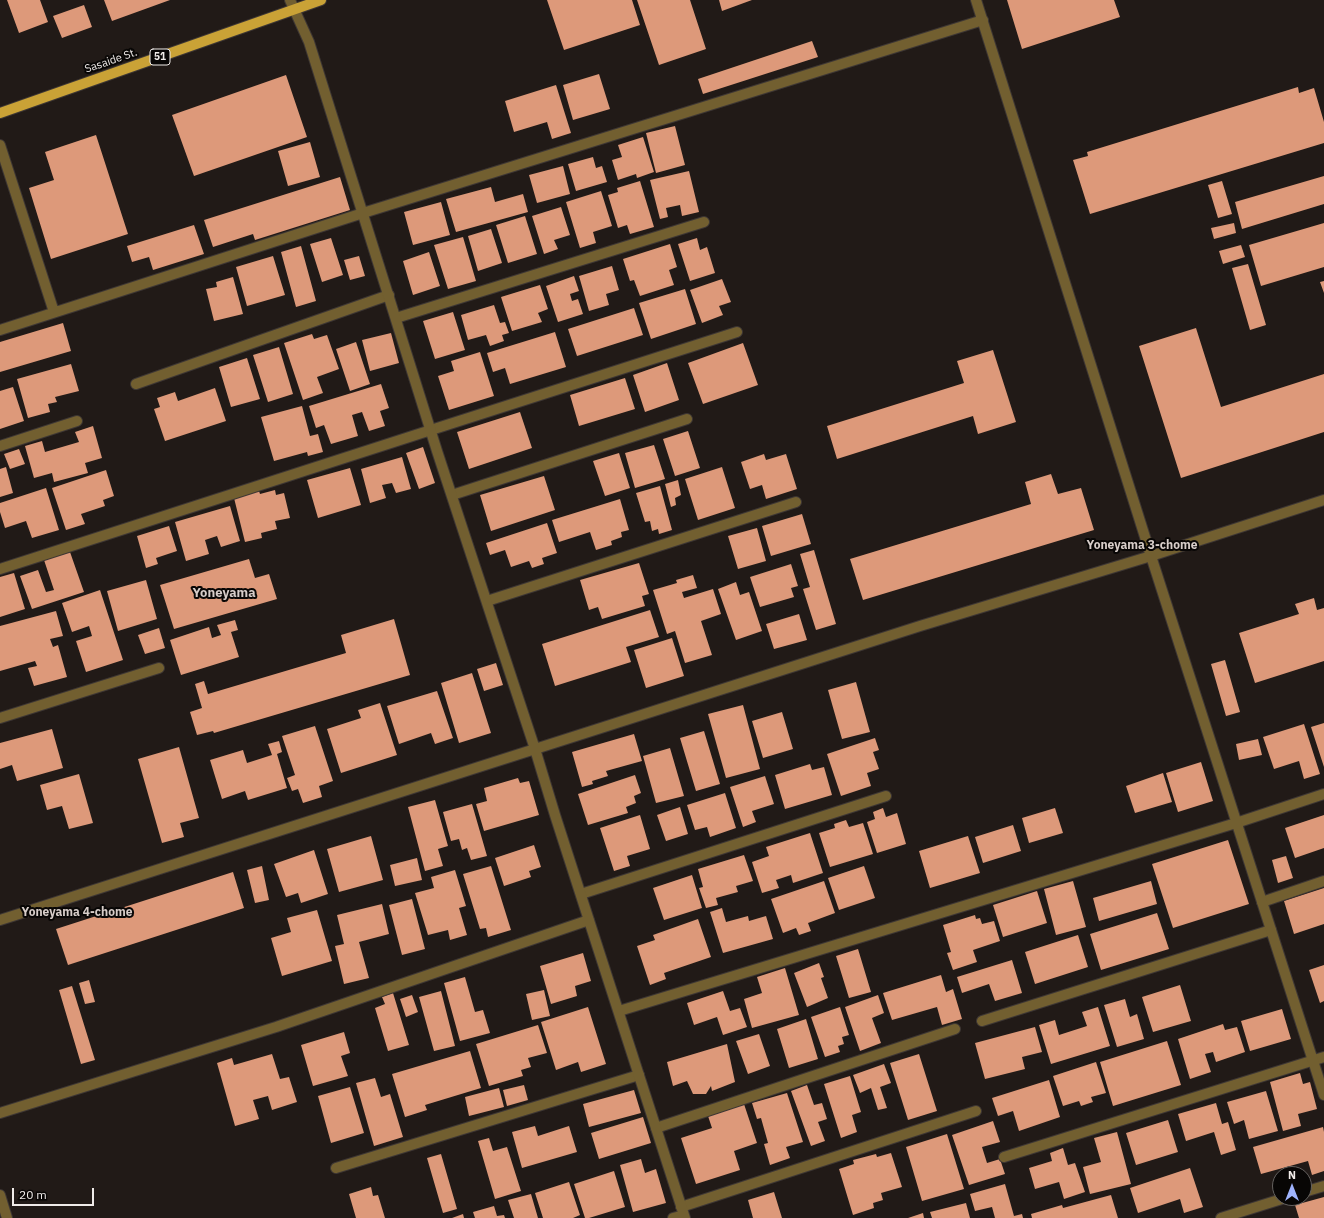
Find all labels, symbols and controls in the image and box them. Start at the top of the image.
street label: Sasaide St. [83,46,139,76]
road number: 51 [150,49,170,65]
district label: Yoneyama 3-chome [1087,539,1197,553]
district label: Yoneyama [192,585,256,601]
district label: Yoneyama 4-chome [22,906,132,920]
north arrow [1272,1166,1312,1206]
text: N [1288,1168,1296,1182]
scale bar [14,1180,96,1206]
text: 20 m [19,1187,47,1202]

